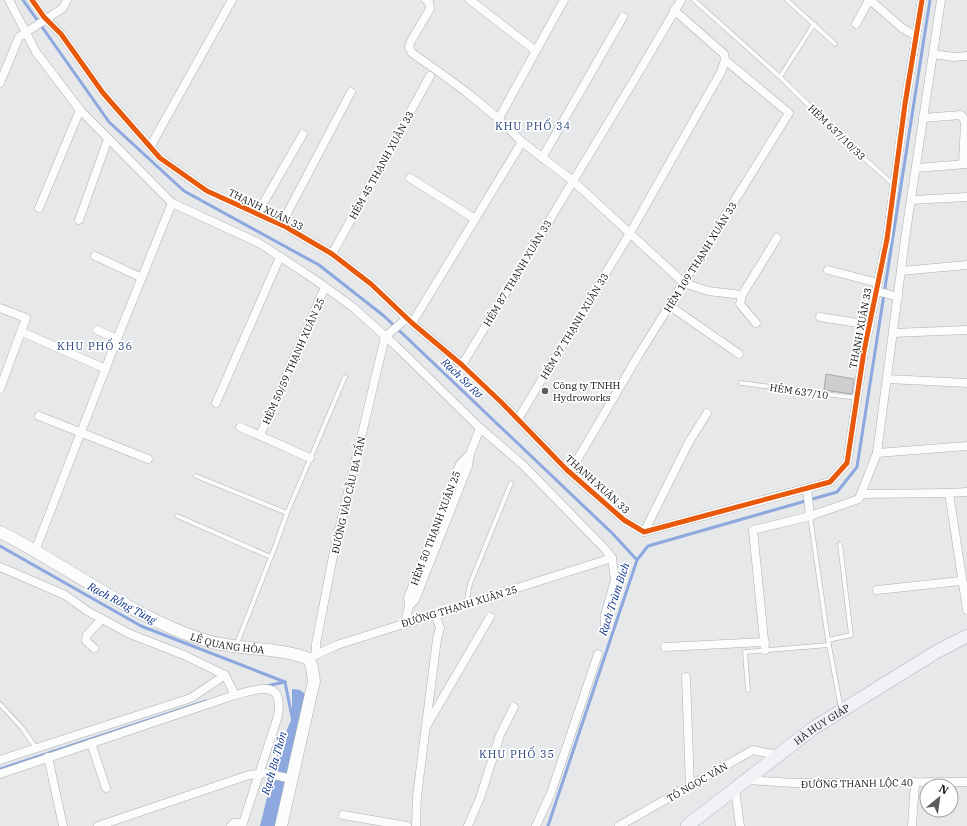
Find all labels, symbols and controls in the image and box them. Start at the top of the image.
street label: HẺM 637/10/33 [805,102,868,163]
street label: HẺM 45 THẠNH XUÂN 33 [346,109,417,222]
district label: KHU PHỐ 34 [495,117,571,133]
street label: THẠNH XUÂN 33 [226,186,305,233]
street label: HẺM 109 THẠNH XUÂN 33 [661,200,740,315]
street label: HẺM 87 THẠNH XUÂN 33 [481,218,554,329]
street label: HẺM 97 THẠNH XUÂN 33 [538,271,611,382]
street label: THẠNH XUÂN 33 [846,287,875,370]
street label: HẺM 50/59 THẠNH XUÂN 25 [260,296,327,427]
district label: KHU PHỐ 36 [57,337,133,353]
water label: Rạch Sơ Rơ [438,354,486,401]
place label: Công ty TNHH Hydroworks [553,379,621,404]
street label: HẺM 637/10 [769,381,829,402]
marker: Công ty TNHH Hydroworks [540,386,550,396]
street label: ĐƯỜNG VÀO CẦU BA TẤN [329,435,368,555]
street label: THẠNH XUÂN 33 [563,452,632,517]
street label: HẺM 50 THẠNH XUÂN 25 [408,469,463,587]
water label: Rạch Trùm Bích [595,561,632,638]
water label: Rạch Rỗng Tùng [84,579,159,627]
street label: ĐƯỜNG THẠNH XUÂN 25 [399,583,519,630]
street label: LÊ QUANG HÒA [189,630,265,656]
street label: HÀ HUY GIÁP [791,701,852,748]
water label: Rạch Ba Thôn [258,729,290,797]
district label: KHU PHỐ 35 [479,745,555,761]
street label: TÔ NGỌC VÂN [665,760,730,805]
street label: ĐƯỜNG THẠNH LỘC 40 [801,776,913,791]
north arrow [919,778,959,818]
text: N [937,781,951,798]

